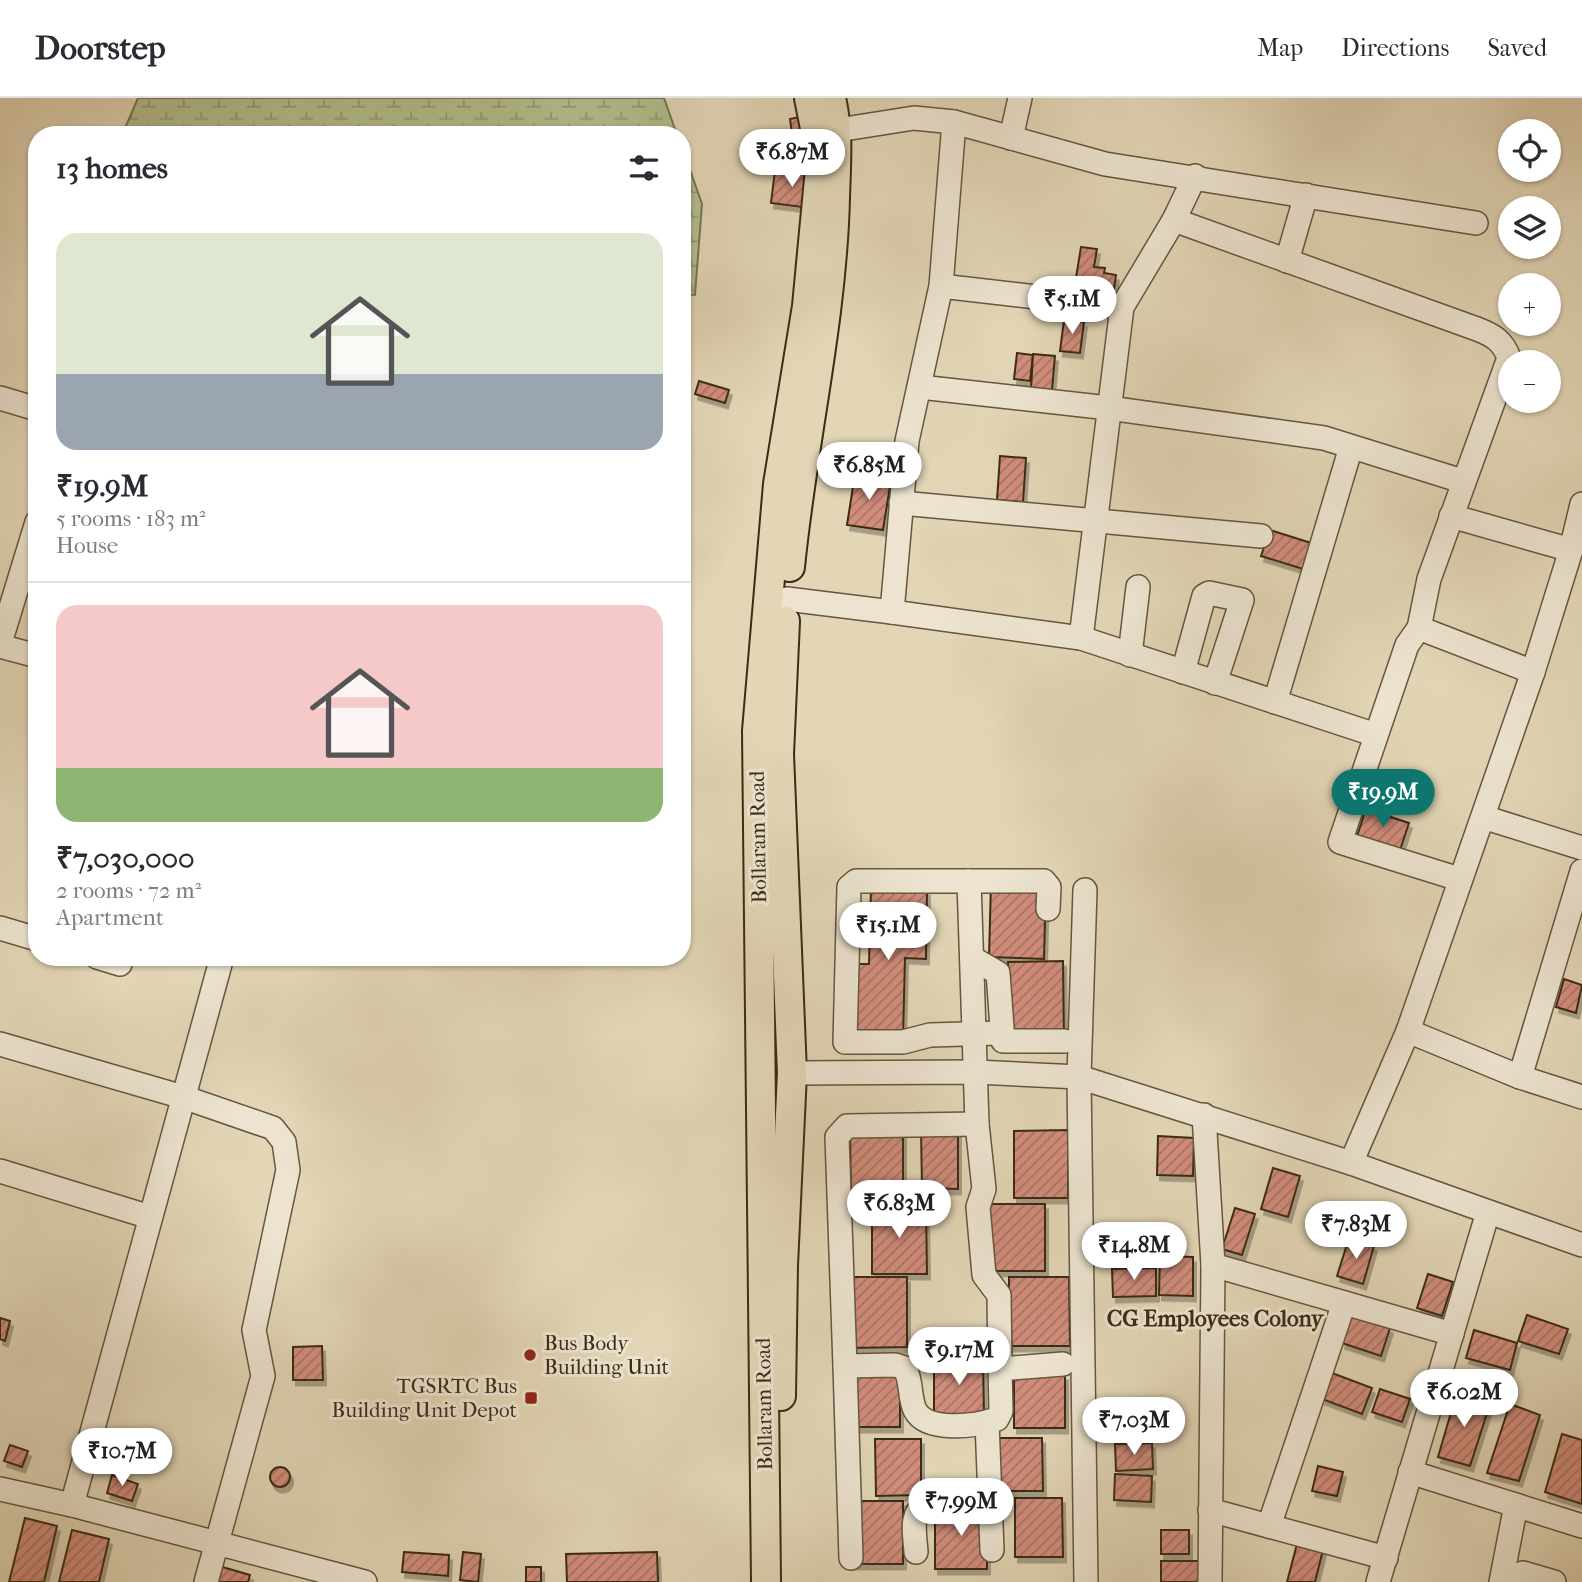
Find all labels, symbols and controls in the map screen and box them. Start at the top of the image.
text: Doorstep [35,29,166,68]
text: Map [1257,34,1303,62]
text: Directions [1341,34,1449,62]
text: Saved [1487,34,1547,62]
map controls [1498,119,1561,413]
button: locate [1498,119,1561,182]
pin: ₹6.87M [735,130,849,189]
text: ₹6.87M [755,138,829,165]
icon: filters [625,149,663,187]
text: 13 homes [56,151,168,186]
button: layers [1498,196,1561,259]
button: + [1498,273,1561,336]
pin: ₹5.1M [1023,276,1121,336]
icon: home [297,278,423,404]
text: ₹5.1M [1044,285,1100,312]
button: − [1498,350,1561,413]
pin: ₹6.85M [812,442,926,502]
text: ₹6.85M [833,451,905,478]
text: ₹19.9M [56,469,148,504]
text: 5 rooms · 183 m² [56,505,206,532]
text: House [56,532,118,559]
icon: home [297,650,423,776]
street label: Bollaram Road [745,770,771,904]
pin: ₹19.9M [1326,770,1440,829]
text: ₹19.9M [1348,778,1418,805]
text: ₹7,030,000 [56,841,195,876]
text: 2 rooms · 72 m² [56,877,201,904]
pin: ₹15.1M [831,902,945,962]
text: Apartment [56,904,164,931]
text: ₹15.1M [856,911,920,938]
pin: ₹6.83M [842,1180,956,1240]
text: ₹6.83M [863,1189,935,1216]
pin: ₹7.83M [1299,1202,1413,1261]
text: ₹7.83M [1321,1210,1391,1237]
pin: ₹14.8M [1077,1222,1191,1282]
text: ₹14.8M [1098,1231,1170,1258]
district label: CG Employees Colony [1107,1305,1325,1332]
pin: ₹9.17M [902,1328,1016,1387]
place label: Bus Body Building Unit [544,1331,670,1379]
text: ₹9.17M [924,1336,994,1363]
street label: Bollaram Road [751,1337,777,1471]
marker: Bus Body Building Unit [522,1347,538,1363]
pin: ₹6.02M [1407,1370,1521,1429]
place label: TGSRTC Bus Building Unit Depot [332,1374,517,1422]
text: ₹6.02M [1426,1378,1502,1405]
marker: TGSRTC Bus Building Unit Depot [523,1390,539,1406]
pin: ₹7.03M [1077,1398,1191,1457]
text: ₹7.03M [1098,1406,1170,1433]
pin: ₹10.7M [65,1428,179,1488]
text: ₹10.7M [87,1437,157,1464]
pin: ₹7.99M [904,1478,1018,1538]
text: ₹7.99M [924,1487,998,1514]

